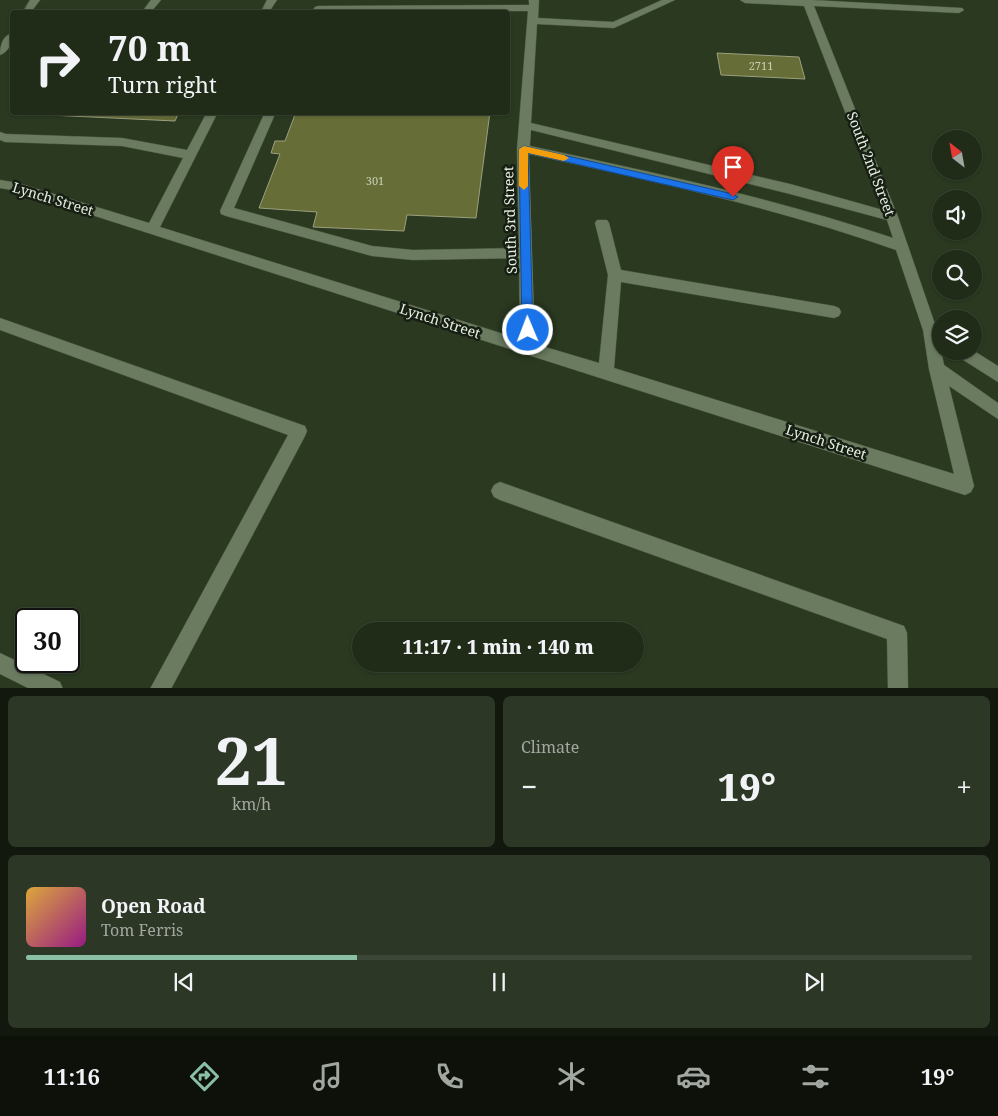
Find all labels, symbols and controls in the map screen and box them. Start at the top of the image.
text: 70 m [108,24,191,71]
icon: right [25,30,90,95]
house number: 2711 [749,58,773,73]
text: Turn right [108,69,217,99]
street label: South 2nd Street [843,109,900,219]
north arrow [932,130,982,180]
map controls [932,130,982,360]
pin [712,146,754,197]
icon: arrive [719,153,747,181]
street label: South 3rd Street [498,166,521,274]
house number: 301 [366,173,384,188]
street label: Lynch Street [10,177,96,220]
button: sound [932,190,982,240]
button: search [932,250,982,300]
street label: Lynch Street [397,299,483,343]
position arrow [501,303,553,355]
button: layers [932,310,982,360]
street label: Lynch Street [783,420,869,464]
speed limit sign: 30 [15,608,80,673]
text: 11:17 · 1 min · 140 m [402,634,594,660]
text: 21 [215,716,288,804]
text: Climate [521,736,579,758]
text: 19° [718,760,776,812]
text: − [521,767,537,805]
text: + [956,767,972,805]
text: km/h [232,793,271,815]
text: Open Road [101,893,206,919]
text: Tom Ferris [101,919,183,941]
icon: previous [170,968,198,996]
icon: pause [485,968,513,996]
icon: next [800,968,828,996]
icon: directions [187,1059,222,1094]
icon: music [310,1059,345,1094]
icon: phone [432,1059,467,1094]
icon: climate [554,1059,589,1094]
icon: car [676,1059,711,1094]
icon: filters [798,1059,833,1094]
text: 11:16 [44,1061,100,1091]
text: 19° [921,1061,954,1091]

